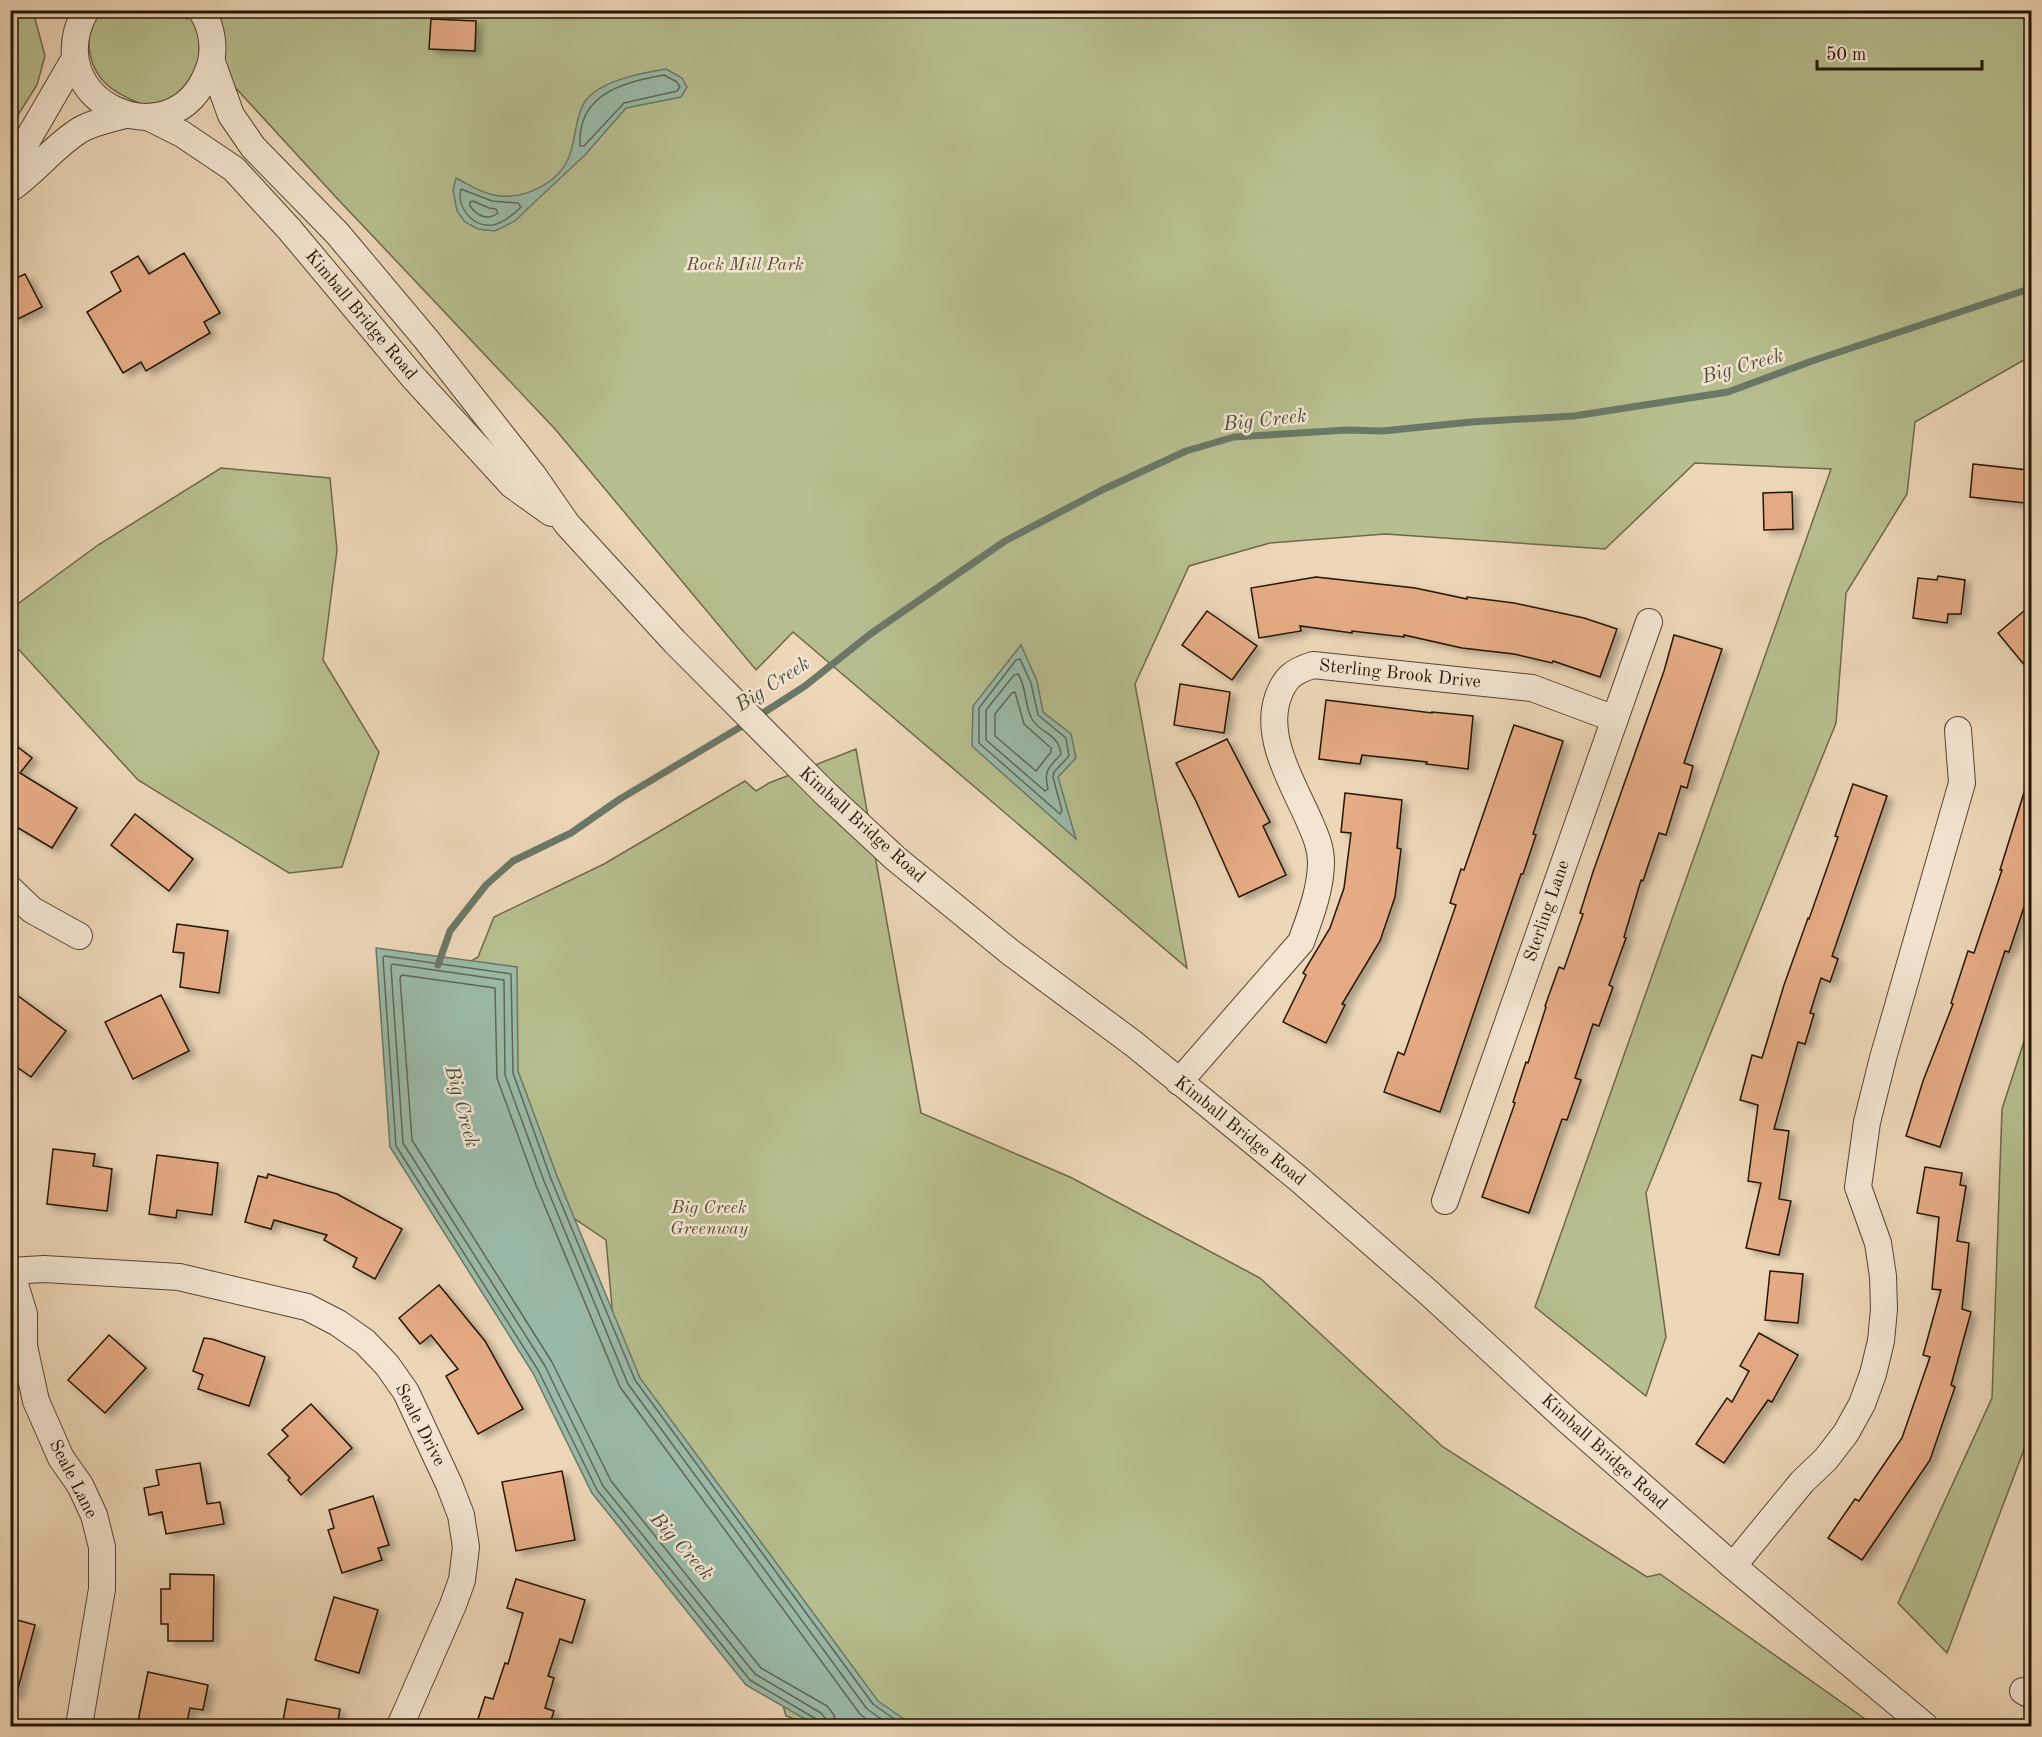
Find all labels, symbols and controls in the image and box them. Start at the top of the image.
scale bar [1817,33,1982,71]
text: 50 m [1826,46,1866,64]
street label: Kimball Bridge Road [302,247,420,383]
park label: Rock Mill Park [685,256,804,274]
water label: Big Creek [1699,346,1786,388]
water label: Big Creek [1221,407,1308,435]
water label: Big Creek [732,654,814,717]
street label: Sterling Brook Drive [1318,657,1482,691]
street label: Kimball Bridge Road [795,764,929,886]
street label: Sterling Lane [1521,858,1573,964]
water label: Big Creek [440,1063,482,1150]
street label: Kimball Bridge Road [1171,1073,1309,1189]
park label: Big Creek Greenway [670,1199,749,1238]
street label: Seale Drive [392,1381,448,1469]
street label: Kimball Bridge Road [1537,1391,1671,1513]
street label: Seale Lane [46,1437,100,1521]
water label: Big Creek [645,1508,717,1585]

